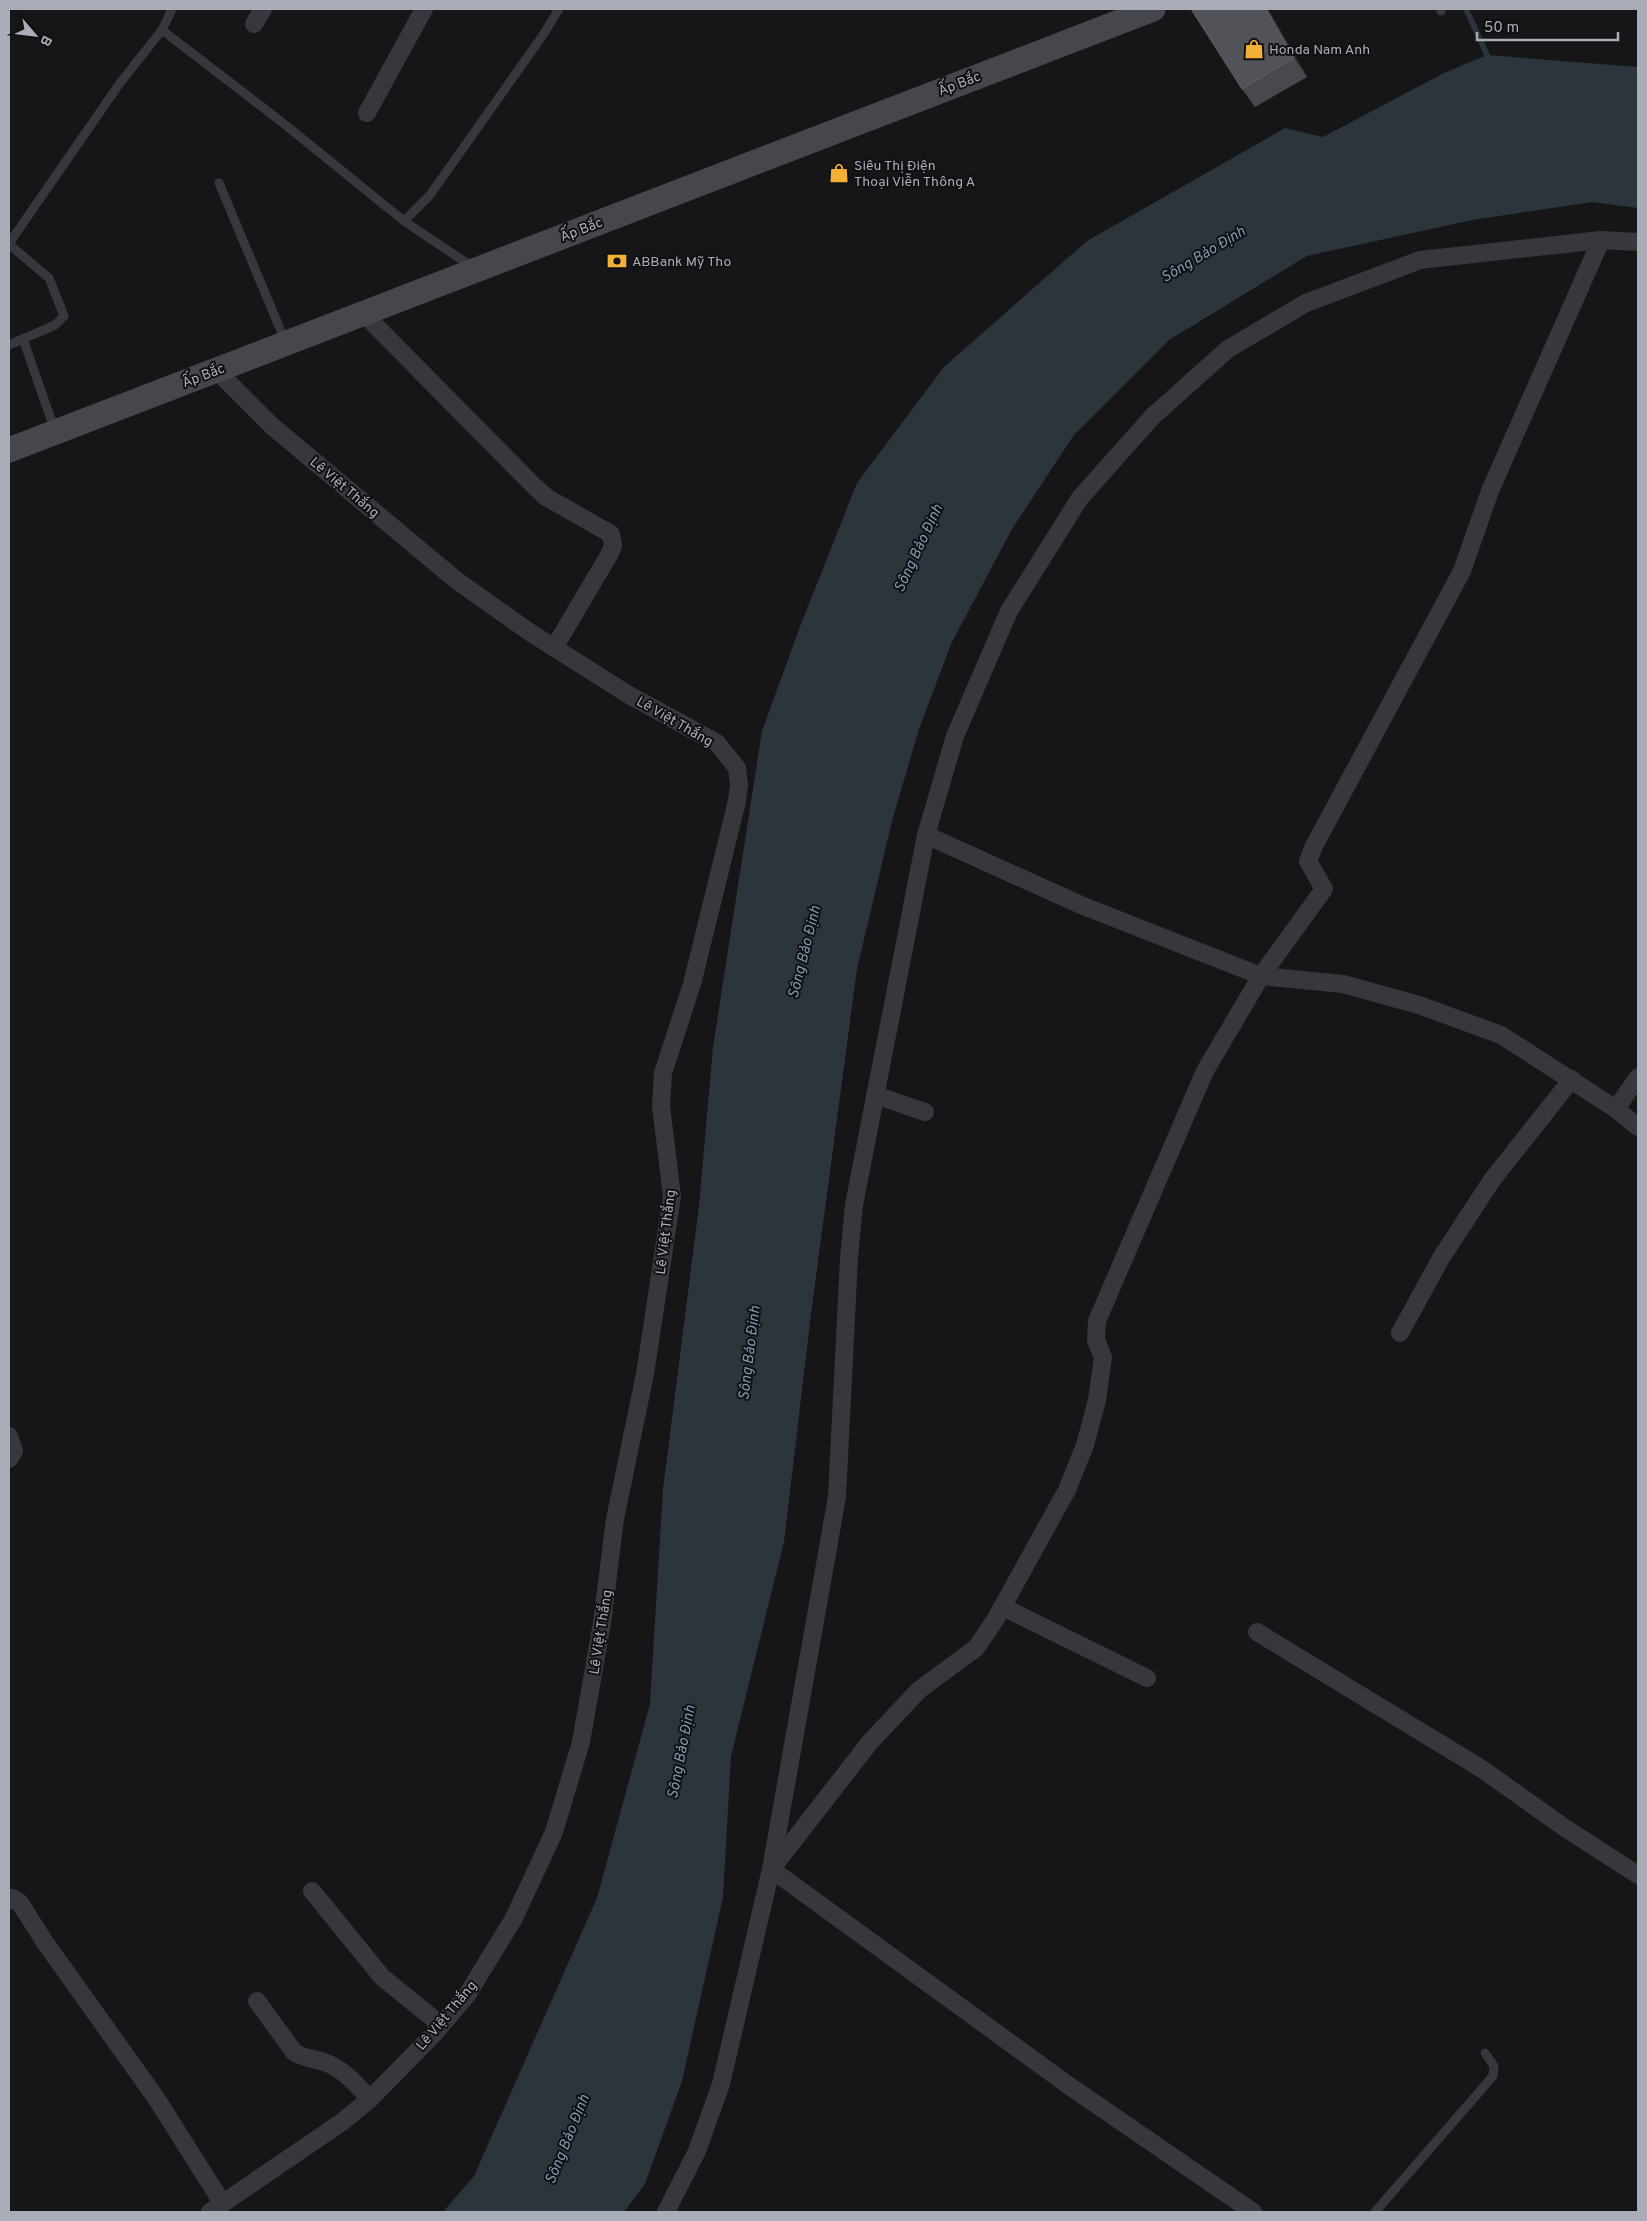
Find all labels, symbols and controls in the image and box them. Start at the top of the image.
north arrow [10,10,60,60]
scale bar [1477,10,1618,42]
text: 50 m [1484,19,1519,38]
text: B [35,32,55,49]
shop icon: Honda Nam Anh [1243,38,1265,60]
place label: Honda Nam Anh [1269,42,1370,59]
street label: Ấp Bắc [935,67,983,100]
place label: Siêu Thị Điện Thoại Viễn Thông A [854,158,975,191]
shop icon: Siêu Thị Điện Thoại Viễn Thông A [828,162,850,184]
street label: Ấp Bắc [557,213,605,246]
water label: Sông Bảo Định [1158,223,1249,288]
bank icon: ABBank Mỹ Tho [606,250,628,272]
place label: ABBank Mỹ Tho [632,254,731,271]
street label: Ấp Bắc [179,359,227,392]
street label: Lê Việt Thắng [306,453,383,522]
water label: Sông Bảo Định [891,502,948,596]
street label: Lê Việt Thắng [633,693,716,751]
water label: Sông Bảo Định [785,904,826,1001]
street label: Lê Việt Thắng [652,1189,680,1276]
water label: Sông Bảo Định [735,1305,766,1401]
street label: Lê Việt Thắng [585,1588,617,1676]
water label: Sông Bảo Định [664,1704,701,1801]
street label: Lê Việt Thắng [412,1977,481,2054]
water label: Sông Bảo Định [542,2092,595,2187]

